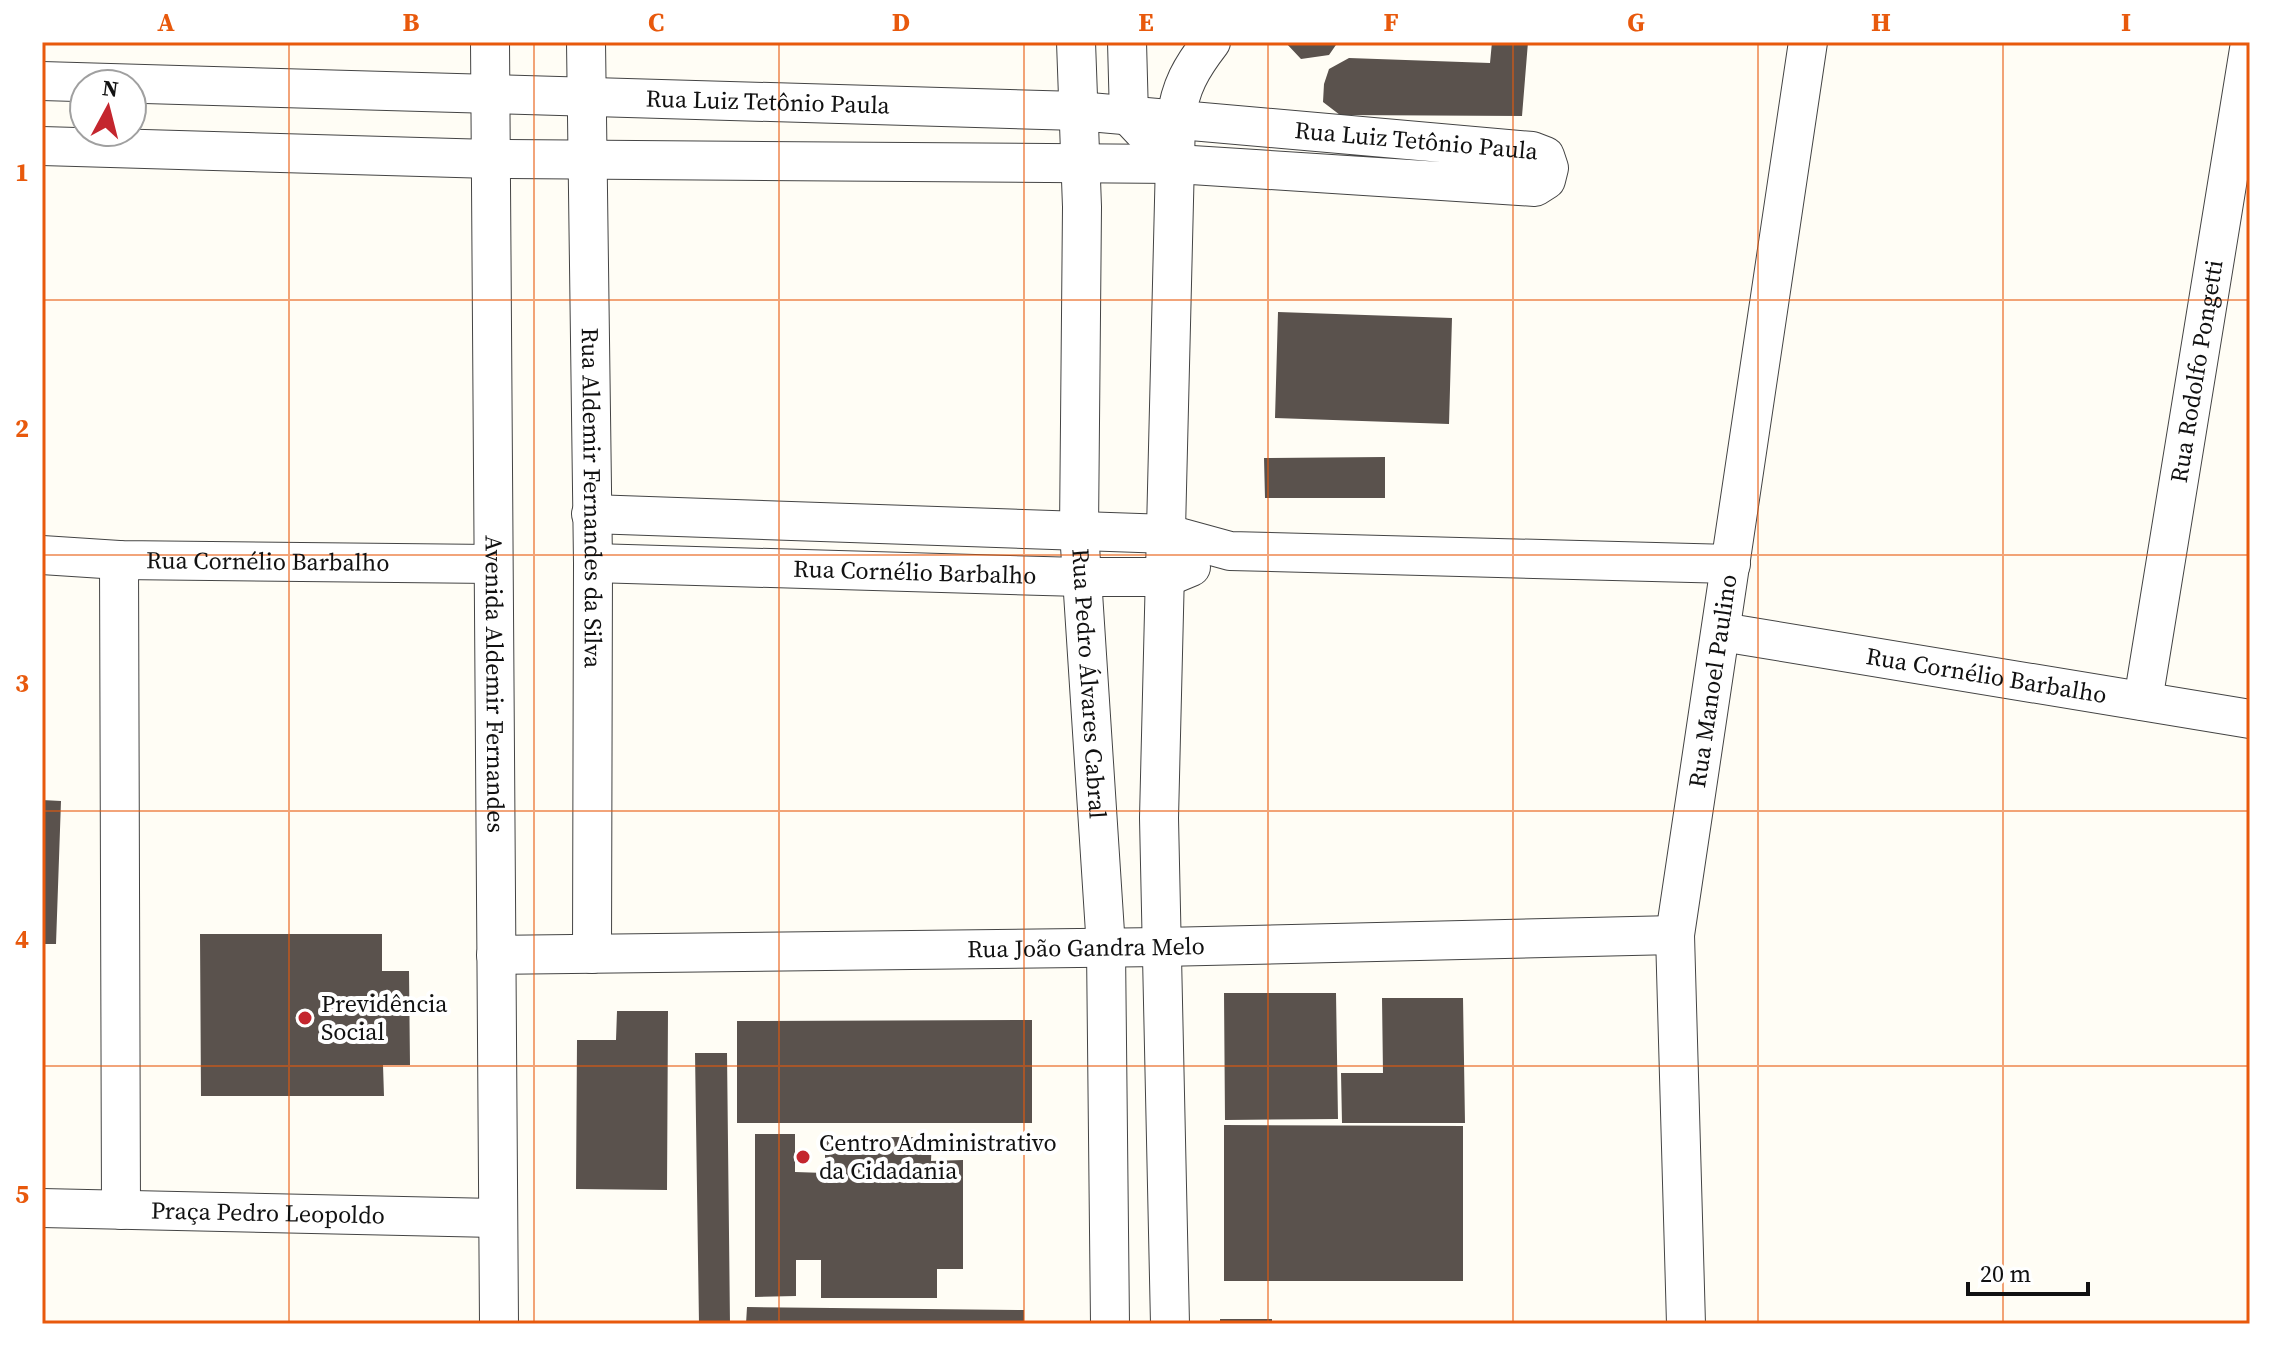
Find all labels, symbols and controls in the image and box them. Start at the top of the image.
text: A [157,4,175,40]
text: B [403,4,420,40]
text: C [648,4,664,40]
text: D [892,4,910,40]
text: E [1138,4,1154,40]
text: F [1383,4,1399,40]
text: G [1627,4,1645,40]
text: H [1871,4,1891,40]
text: I [2121,4,2131,40]
north arrow [68,68,148,148]
text: N [101,72,120,104]
street label: Rua Luiz Tetônio Paula [645,81,891,122]
street label: Rua Luiz Tetônio Paula [1293,113,1540,168]
text: 1 [15,154,29,190]
street label: Rua Rodolfo Pongetti [2162,257,2230,485]
street label: Rua Aldemir Fernandes da Silva [574,327,610,669]
text: 2 [15,410,29,446]
street label: Avenida Aldemir Fernandes [477,535,513,833]
street label: Rua Cornélio Barbalho [146,543,390,579]
street label: Rua Pedro Álvares Cabral [1064,547,1115,820]
street label: Rua Cornélio Barbalho [793,552,1037,592]
street label: Rua Manoel Paulino [1680,572,1745,790]
street label: Rua Cornélio Barbalho [1864,639,2109,711]
text: 3 [15,665,29,701]
text: 4 [15,921,29,957]
street label: Rua João Gandra Melo [967,929,1205,965]
place label: Previdência Social [321,987,448,1048]
marker: Previdência Social [296,1009,314,1027]
place label: Centro Administrativo da Cidadania [819,1126,1057,1187]
marker: Centro Administrativo da Cidadania [794,1148,812,1166]
text: 5 [15,1176,29,1212]
street label: Praça Pedro Leopoldo [151,1193,385,1232]
scale bar [1968,1246,2088,1296]
text: 20 m [1980,1257,2031,1290]

